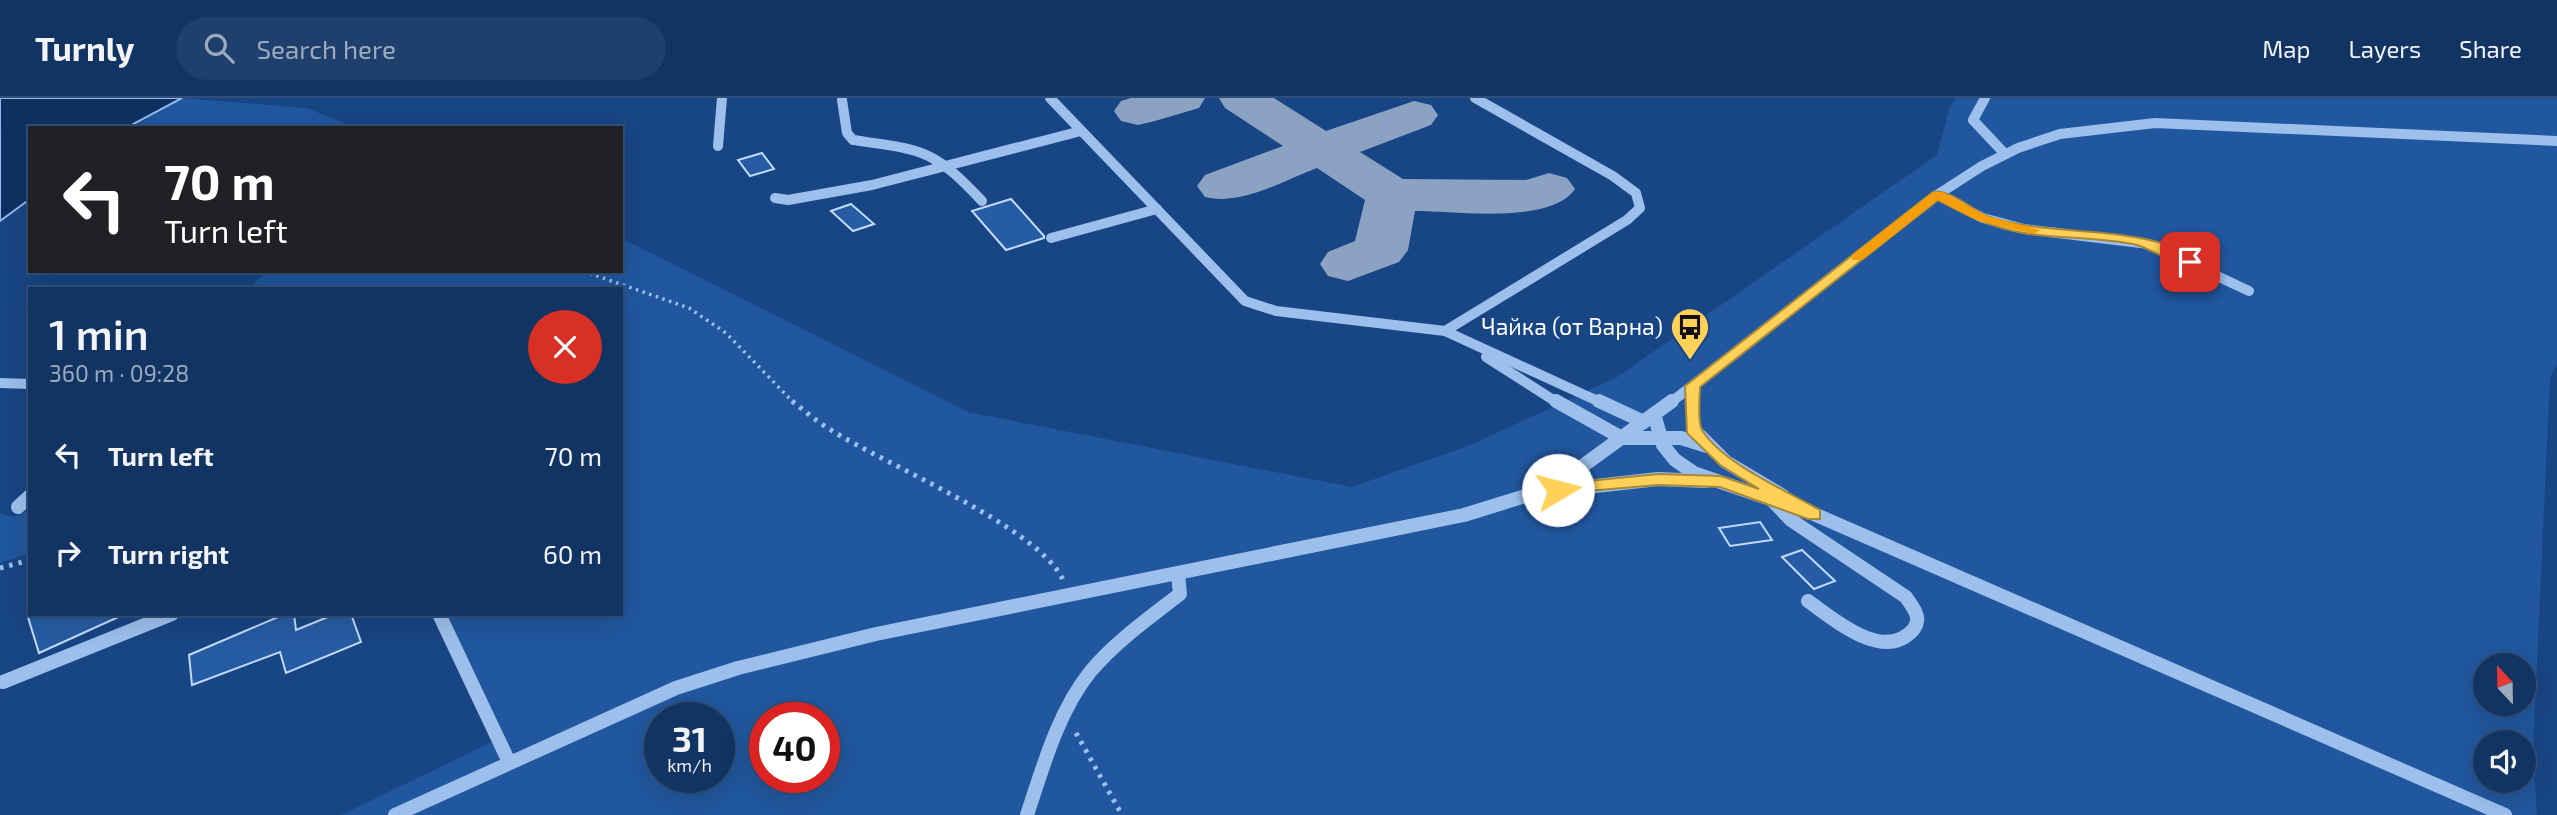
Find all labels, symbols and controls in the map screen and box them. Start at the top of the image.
search box [176,17,666,80]
text: Turnly [35,28,134,68]
icon: search [200,29,238,67]
text: Search here [256,33,396,64]
text: Map [2262,34,2310,63]
text: Layers [2348,34,2421,63]
text: Share [2459,34,2522,63]
text: 70 m [164,151,275,210]
icon: left [49,154,140,245]
text: Turn left [164,211,288,249]
pin [2160,232,2220,292]
icon: arrive [2171,243,2209,281]
bus stop icon: Чайка (от Варна) [1669,306,1711,361]
text: 1 min [49,308,149,358]
button: close [528,310,602,384]
place label: Чайка (от Варна) [1481,312,1663,340]
text: 360 m · 09:28 [49,359,189,387]
icon: left [49,436,87,474]
text: Turn left [108,440,214,471]
text: 70 m [544,440,602,471]
position arrow [1521,453,1595,527]
icon: right [49,534,87,572]
text: Turn right [108,538,229,569]
text: 60 m [543,538,602,569]
north arrow [2473,653,2536,716]
map controls [2473,653,2536,793]
speed limit sign: 40 [749,702,840,793]
text: 31 [672,717,707,759]
button: sound [2473,730,2536,793]
text: km/h [667,754,712,776]

